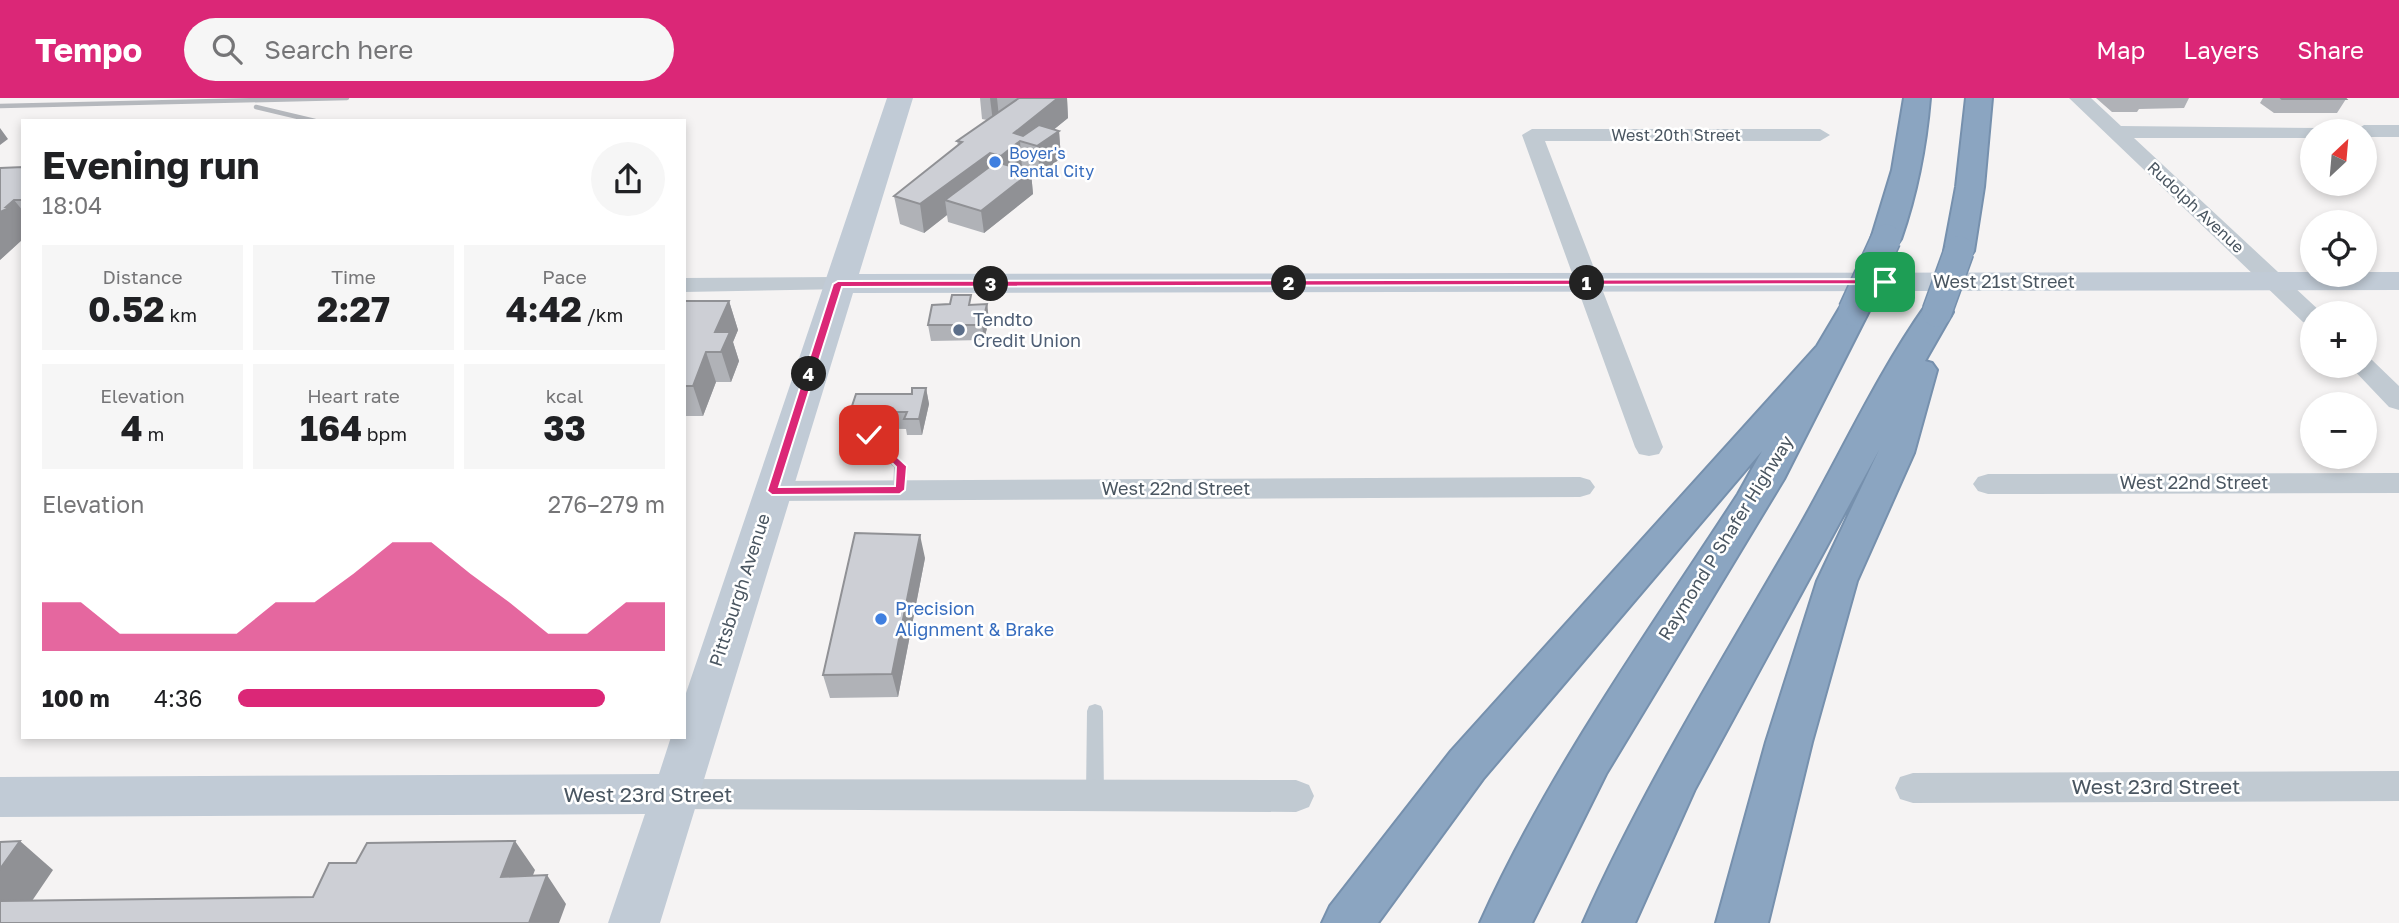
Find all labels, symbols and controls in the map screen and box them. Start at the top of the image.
search box [184,18,674,81]
text: Tempo [35,30,142,69]
icon: search [208,30,246,68]
text: Search here [264,34,413,65]
text: Map [2096,35,2145,64]
text: Layers [2183,35,2259,64]
text: Share [2297,35,2364,64]
north arrow [2300,119,2376,196]
map controls [2300,119,2377,469]
street label: West 20th Street [1611,125,1741,145]
text: Evening run [42,142,260,187]
button: share [591,142,665,216]
place label: Boyer's Rental City [1009,143,1094,181]
marker: Boyer's Rental City [987,154,1003,170]
street label: Rudolph Avenue [2143,157,2249,257]
text: 18:04 [42,191,102,219]
button: locate [2300,210,2377,287]
pin [1855,252,1915,312]
icon: arrive [1866,263,1904,301]
text: Distance [103,265,182,288]
text: Time [331,265,376,288]
text: Pace [542,265,587,288]
pin: 3 [974,266,1009,302]
pin: 2 [1272,266,1306,300]
pin: 1 [1570,266,1604,300]
street label: West 21st Street [1933,270,2075,292]
text: 2 [1283,271,1294,294]
text: 1 [1582,271,1591,294]
text: 3 [985,272,996,295]
text: 0.52 [88,288,165,330]
text: 2:27 [317,288,390,330]
text: 4:42 [506,288,582,330]
button: + [2300,301,2377,378]
text: km [165,303,197,326]
text: /km [582,303,623,326]
place label: Tendto Credit Union [973,308,1081,351]
marker: Tendto Credit Union [951,322,967,338]
pin: 4 [792,356,826,392]
text: 4 [803,362,814,385]
text: Elevation [100,384,185,407]
text: Heart rate [307,384,400,407]
text: kcal [546,384,583,407]
button: − [2300,392,2377,469]
pin [839,405,899,465]
text: 4 [121,407,143,449]
text: 164 [300,407,362,449]
text: 33 [543,407,586,449]
icon: check [850,416,888,454]
text: m [143,422,164,445]
text: bpm [362,422,407,445]
street label: Raymond P Shafer Highway [1653,431,1797,644]
street label: West 22nd Street [2119,471,2269,493]
street label: West 22nd Street [1101,477,1251,499]
text: Elevation [42,490,144,518]
text: 276–279 m [548,490,665,518]
street label: Pittsburgh Avenue [704,511,774,669]
place label: Precision Alignment & Brake [895,597,1054,640]
marker: Precision Alignment & Brake [873,611,889,627]
text: 100 m [42,684,110,712]
text: 4:36 [154,684,202,712]
street label: West 23rd Street [2071,773,2241,799]
street label: West 23rd Street [563,781,733,807]

